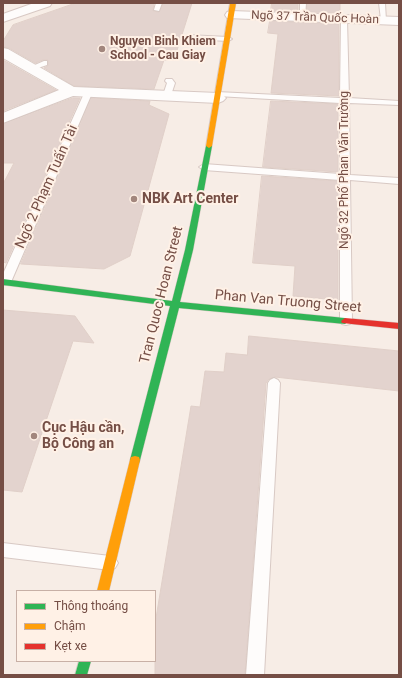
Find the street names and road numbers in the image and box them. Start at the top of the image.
street label: Ngõ 37 Trần Quốc Hoàn [251,9,379,27]
street label: Ngõ 32 Phố Phan Văn Trường [338,91,352,249]
street label: Ngõ 2 Phạm Tuấn Tài [12,123,82,251]
street label: Tran Quoc Hoan Street [137,225,187,365]
street label: Phan Van Truong Street [214,287,362,317]

